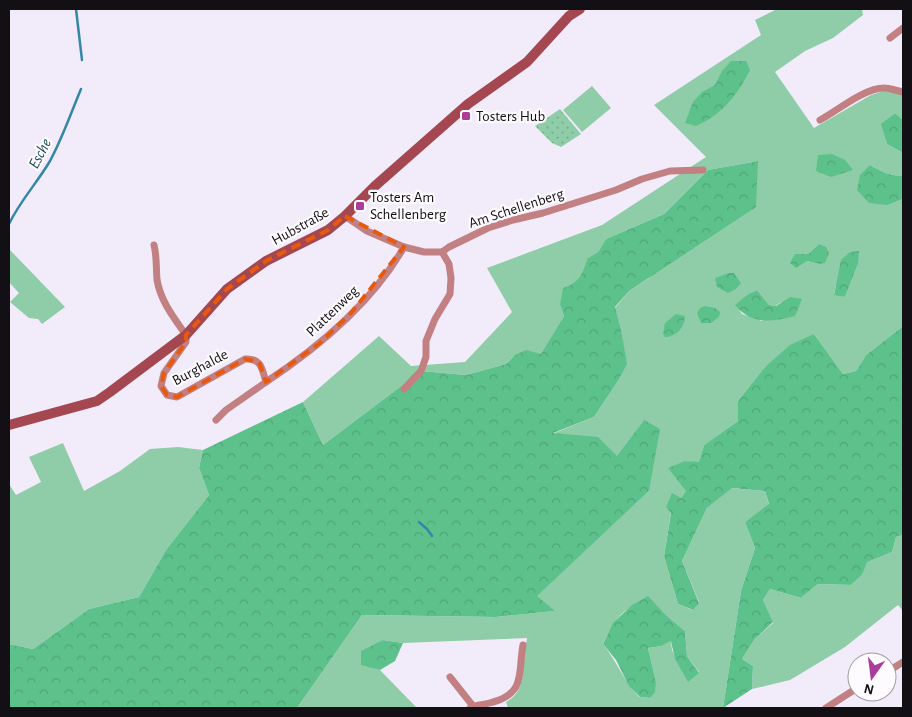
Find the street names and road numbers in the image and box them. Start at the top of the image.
street label: Am Schellenberg [467,186,566,231]
street label: Hubstraße [269,205,331,248]
street label: Plattenweg [303,283,362,340]
street label: Burghalde [170,347,231,388]

